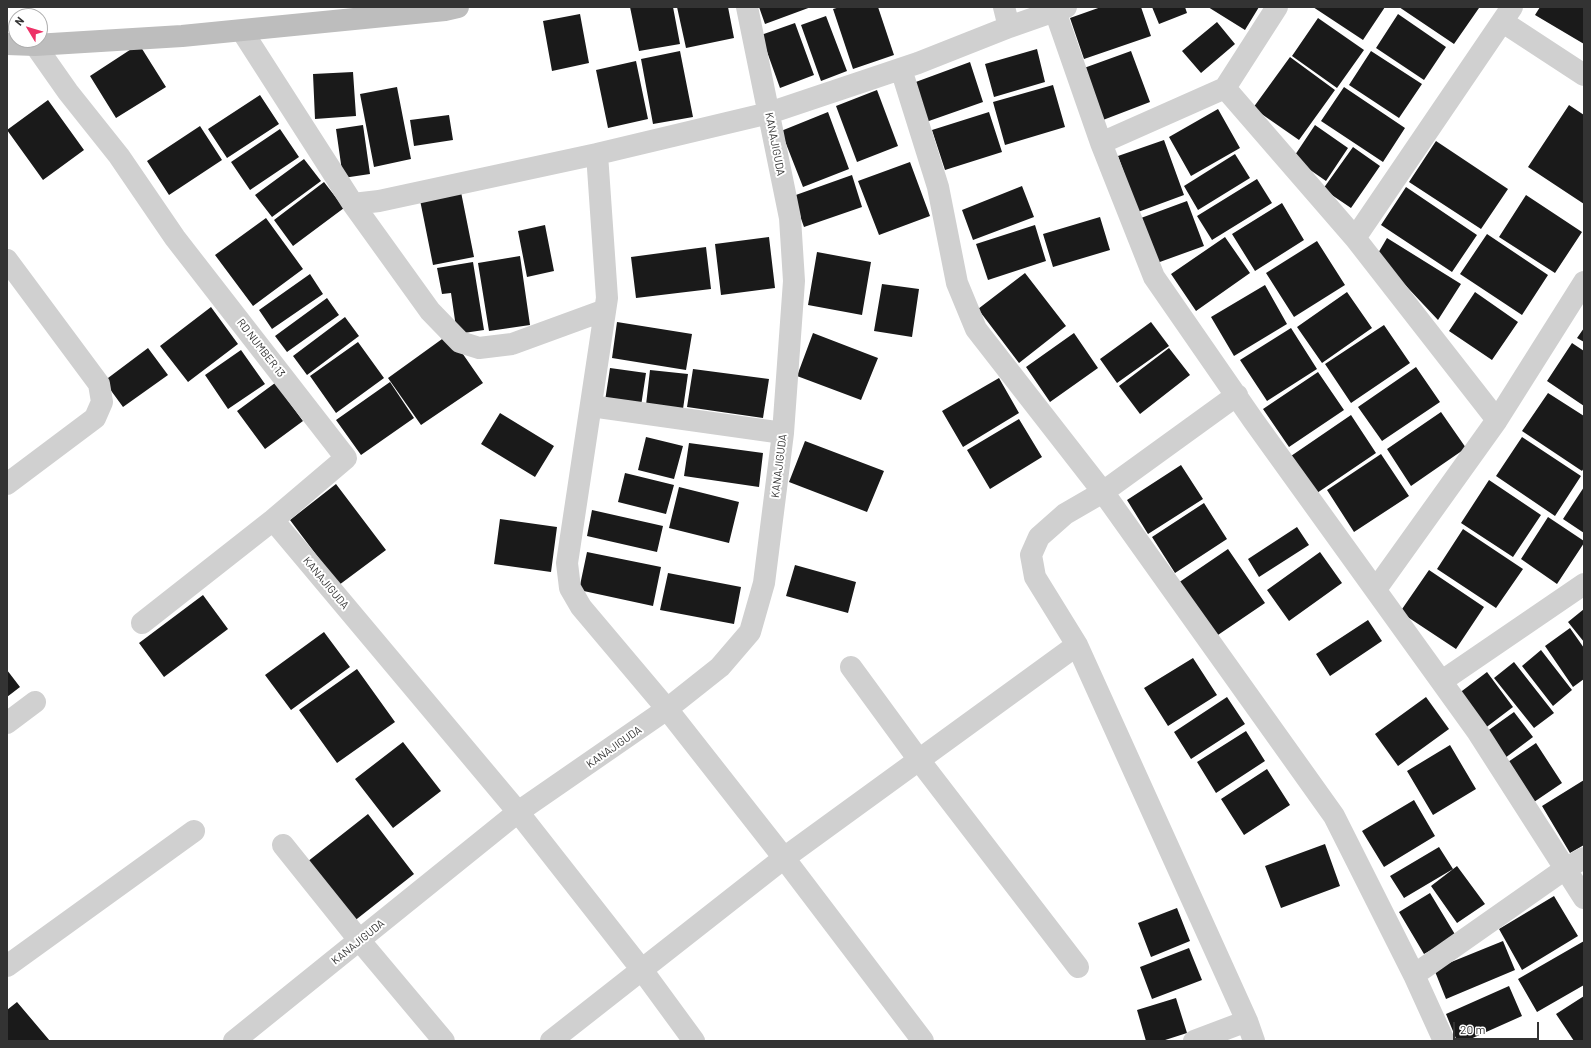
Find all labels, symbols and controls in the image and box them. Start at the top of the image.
north arrow [8,8,48,48]
text: N [12,14,26,28]
street label: KANAJIGUDA [762,111,788,177]
street label: RD NUMBER 13 [234,316,288,380]
street label: KANAJIGUDA [769,433,789,499]
street label: KANAJIGUDA [300,554,352,612]
street label: KANAJIGUDA [584,723,644,771]
street label: KANAJIGUDA [329,917,387,967]
scale bar [1455,1014,1541,1040]
text: 20 m [1460,1022,1486,1036]

